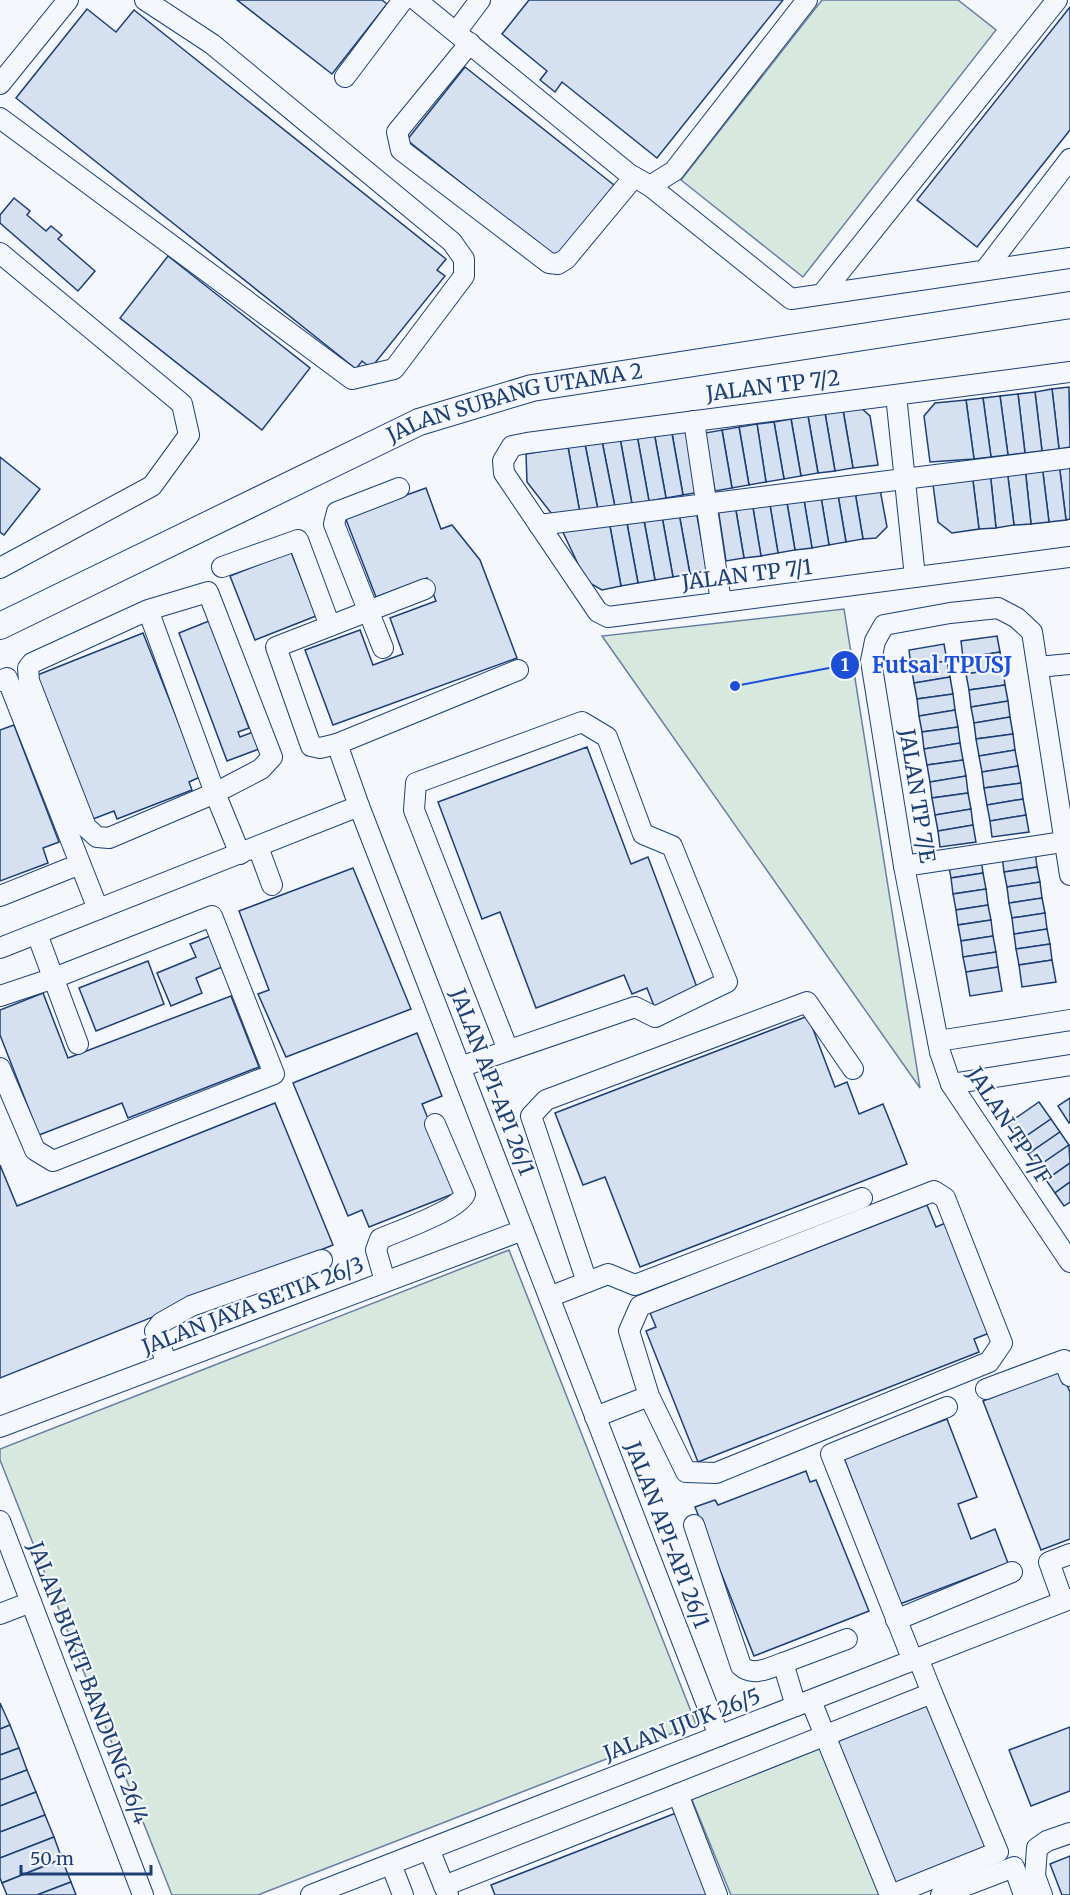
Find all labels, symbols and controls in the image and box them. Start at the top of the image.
street label: JALAN SUBANG UTAMA 2 [381,357,645,449]
street label: JALAN TP 7/2 [704,364,841,407]
street label: JALAN TP 7/1 [679,553,814,596]
callout: Futsal TPUSJ [830,645,1024,685]
text: Futsal TPUSJ [872,651,1012,679]
text: 1 [841,653,849,676]
street label: JALAN TP 7/E [893,726,942,866]
street label: JALAN API-API 26/1 [444,984,540,1179]
street label: JALAN TP 7/F [961,1061,1058,1190]
street label: JALAN JAYA SETIA 26/3 [137,1251,368,1361]
street label: JALAN API-API 26/1 [619,1437,715,1632]
street label: JALAN BUKIT BANDUNG 26/4 [22,1537,155,1828]
street label: JALAN IJUK 26/5 [598,1682,764,1767]
scale bar [21,1838,152,1876]
text: 50 m [30,1847,74,1870]

